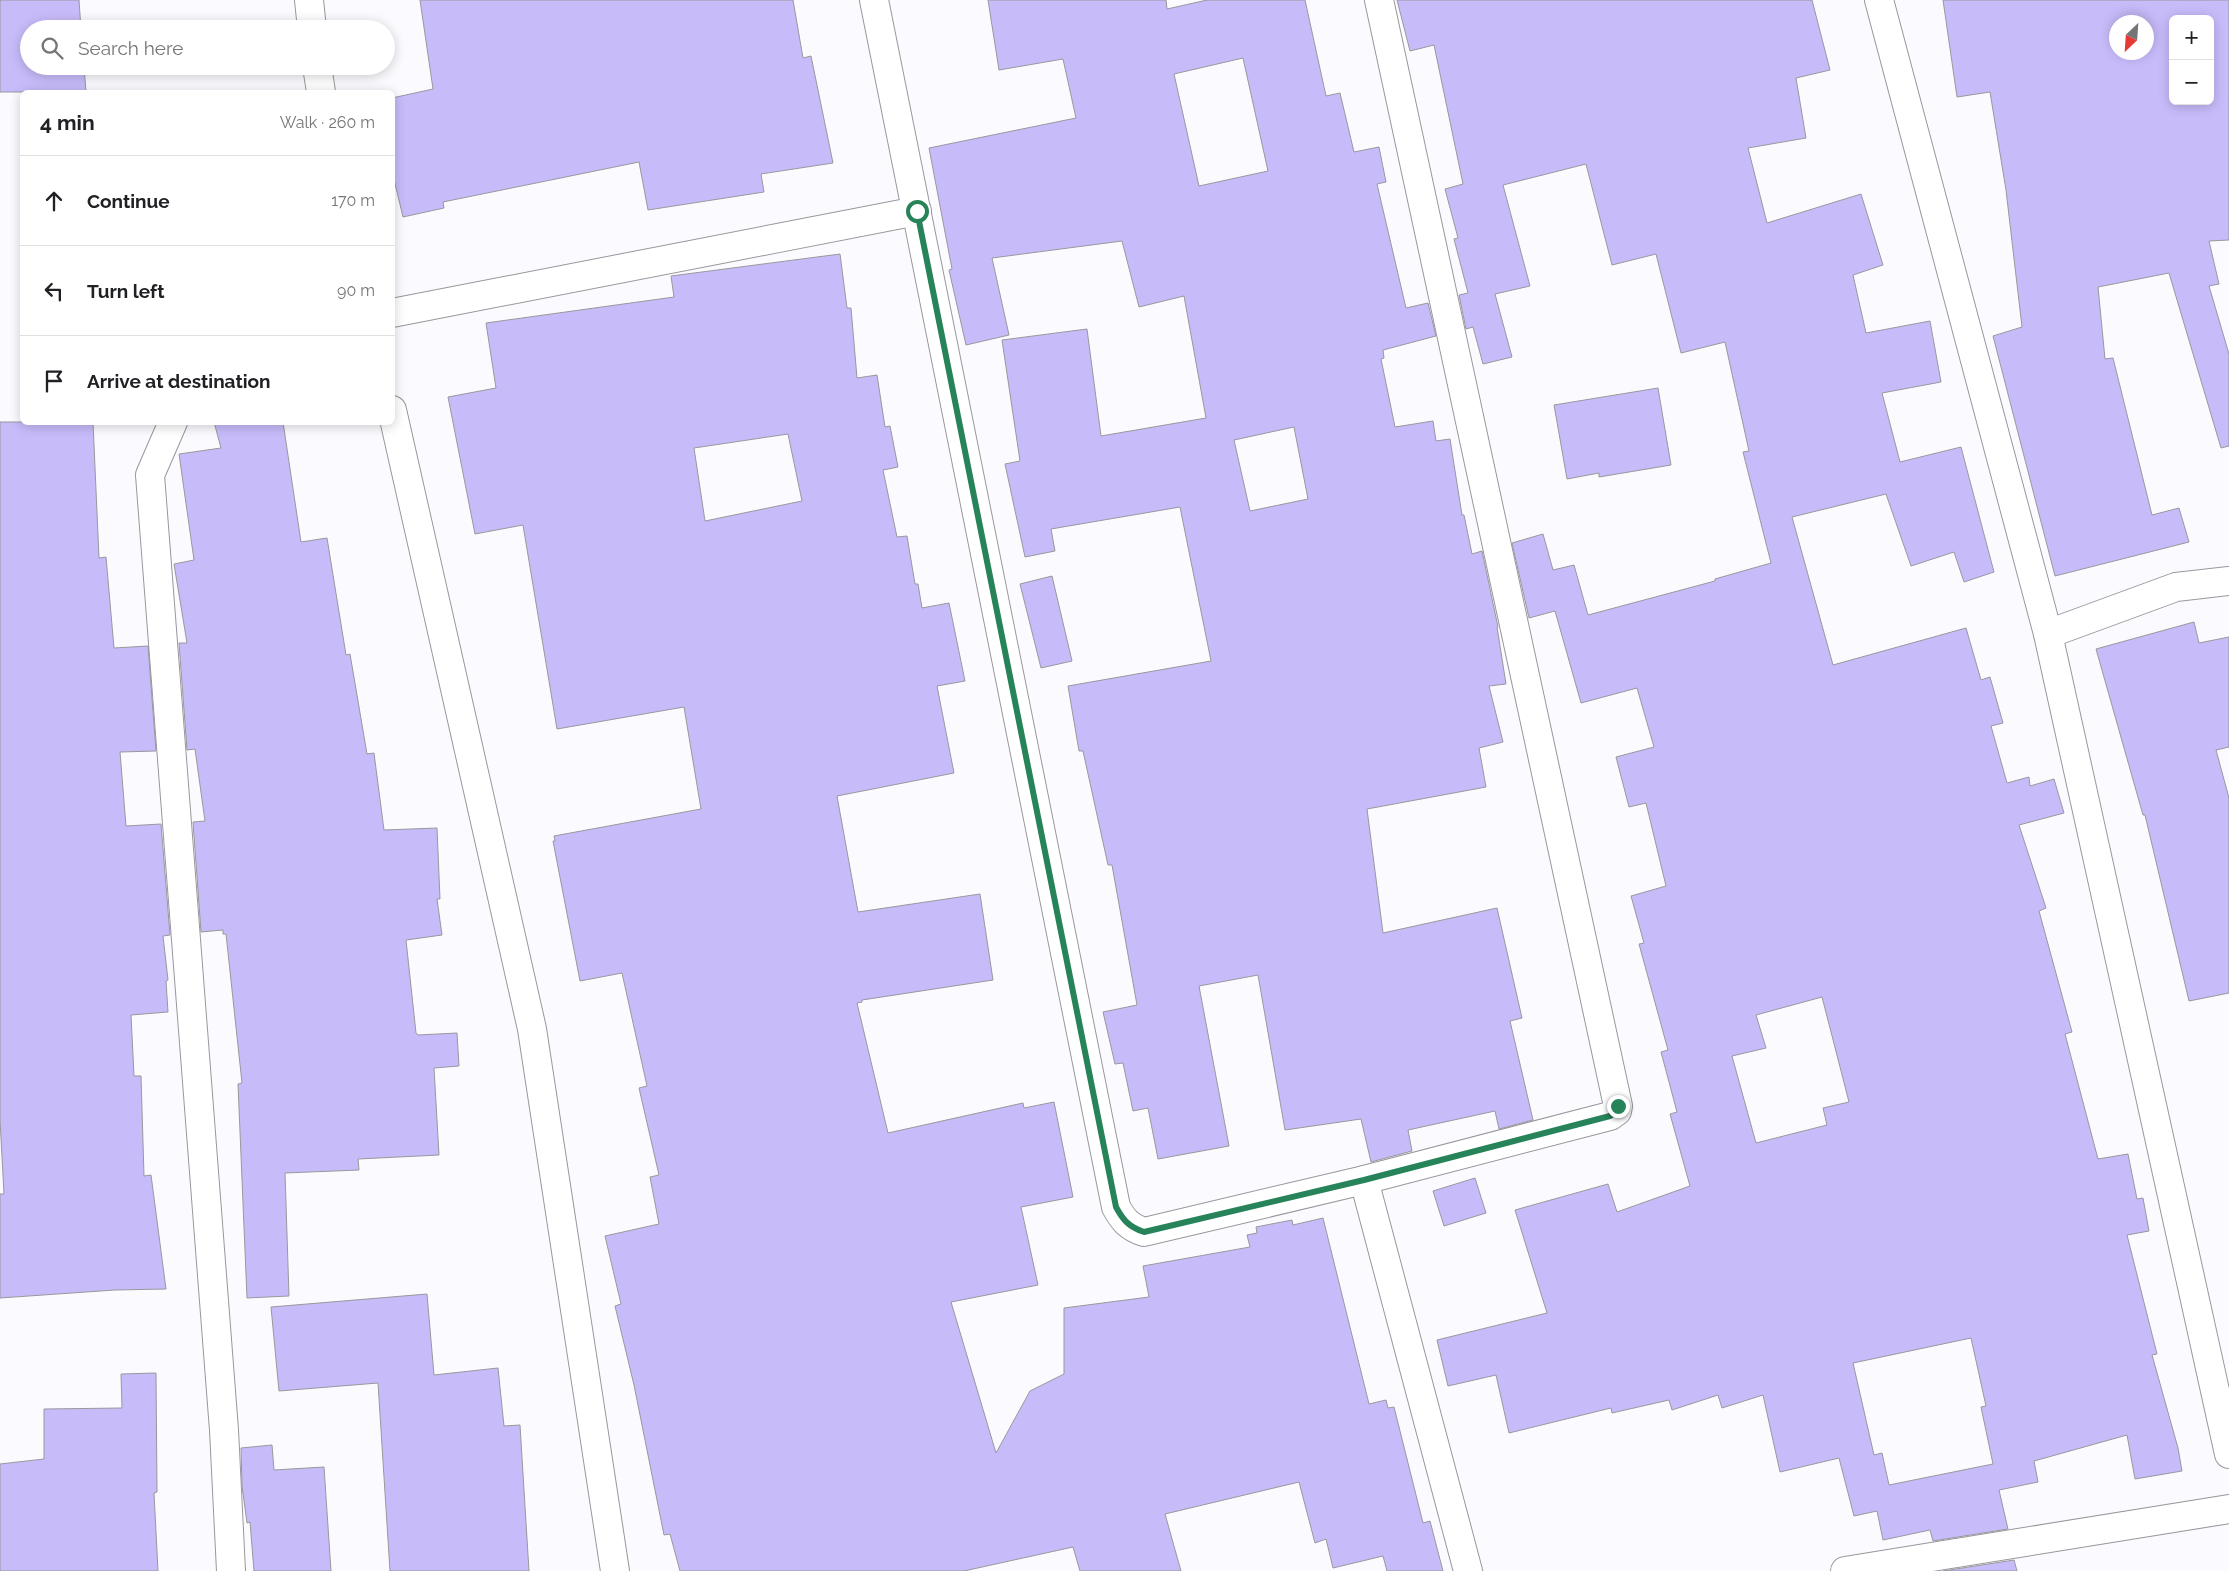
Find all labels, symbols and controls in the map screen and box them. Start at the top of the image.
north arrow [2109,15,2154,60]
map controls [2169,15,2214,105]
button: + [2169,15,2214,60]
search box [20,20,395,75]
icon: search [38,34,66,62]
text: Search here [78,37,184,59]
button: − [2169,60,2214,105]
text: 4 min [40,110,95,135]
text: Walk · 260 m [280,113,375,132]
icon: ahead [40,187,68,215]
text: Continue [87,190,170,212]
text: 170 m [331,191,375,210]
route start [906,200,929,223]
icon: left [40,277,68,305]
text: Turn left [87,280,164,302]
text: 90 m [337,281,375,300]
icon: arrive [40,367,68,395]
text: Arrive at destination [87,370,271,392]
route end [1607,1095,1630,1118]

